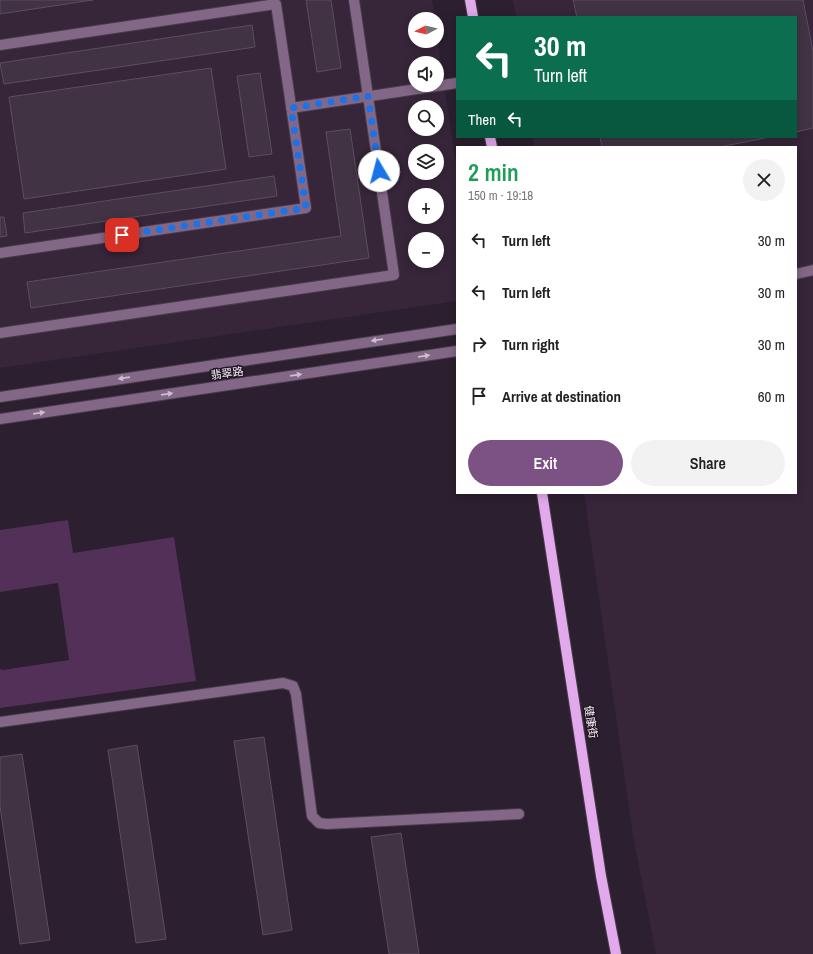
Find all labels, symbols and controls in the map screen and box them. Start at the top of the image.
north arrow [408,12,444,48]
map controls [408,12,444,268]
text: 30 m [534,27,586,65]
icon: left [468,32,520,84]
button: sound [408,56,444,92]
text: Turn left [534,63,587,88]
button: search [408,100,444,136]
icon: left [504,108,526,130]
text: Then [468,109,496,130]
button: layers [408,144,444,180]
position arrow [358,150,400,192]
text: 2 min [468,156,519,188]
button: close [743,159,785,201]
text: 150 m · 19:18 [468,187,533,204]
button: + [408,188,444,224]
pin [105,218,139,252]
icon: arrive [111,224,133,246]
icon: left [468,229,490,251]
text: Turn left [502,230,550,251]
text: 30 m [758,230,785,251]
button: − [408,232,444,268]
icon: left [468,281,490,303]
text: Turn left [502,282,550,303]
text: 30 m [758,282,785,303]
icon: right [468,333,490,355]
text: Turn right [502,334,559,355]
text: 30 m [758,334,785,355]
one-way arrow [371,337,383,343]
one-way arrow [418,353,430,359]
street label: 翡翠路 [210,364,244,382]
one-way arrow [290,372,302,378]
one-way arrow [118,375,130,381]
icon: arrive [468,385,490,407]
text: Arrive at destination [502,386,621,407]
text: 60 m [758,386,785,407]
one-way arrow [161,391,173,397]
one-way arrow [32,410,45,416]
button: Exit [468,440,623,486]
button: Share [631,440,785,486]
street label: 健康街 [582,705,600,739]

